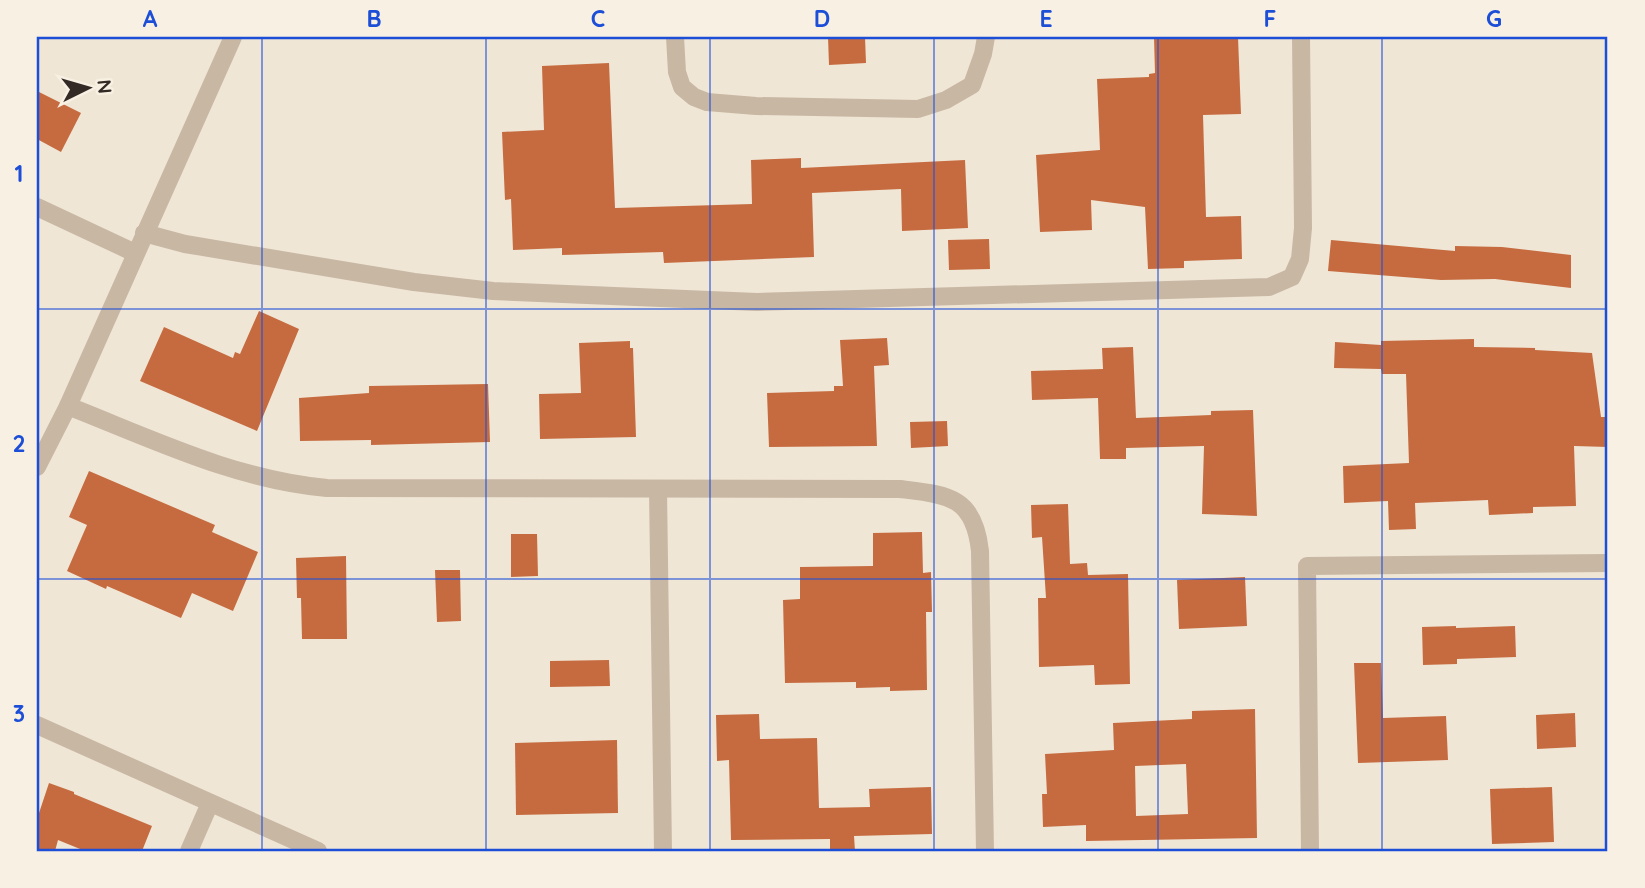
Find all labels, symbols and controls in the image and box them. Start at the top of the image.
text: A [143,4,158,33]
text: B [366,4,382,33]
text: C [591,4,605,33]
text: D [814,4,830,33]
text: E [1039,4,1053,33]
text: F [1264,4,1276,33]
text: G [1486,4,1502,33]
north arrow [52,52,122,122]
text: N [92,79,117,95]
text: 1 [15,159,23,188]
text: 2 [12,429,26,458]
text: 3 [13,699,25,728]

